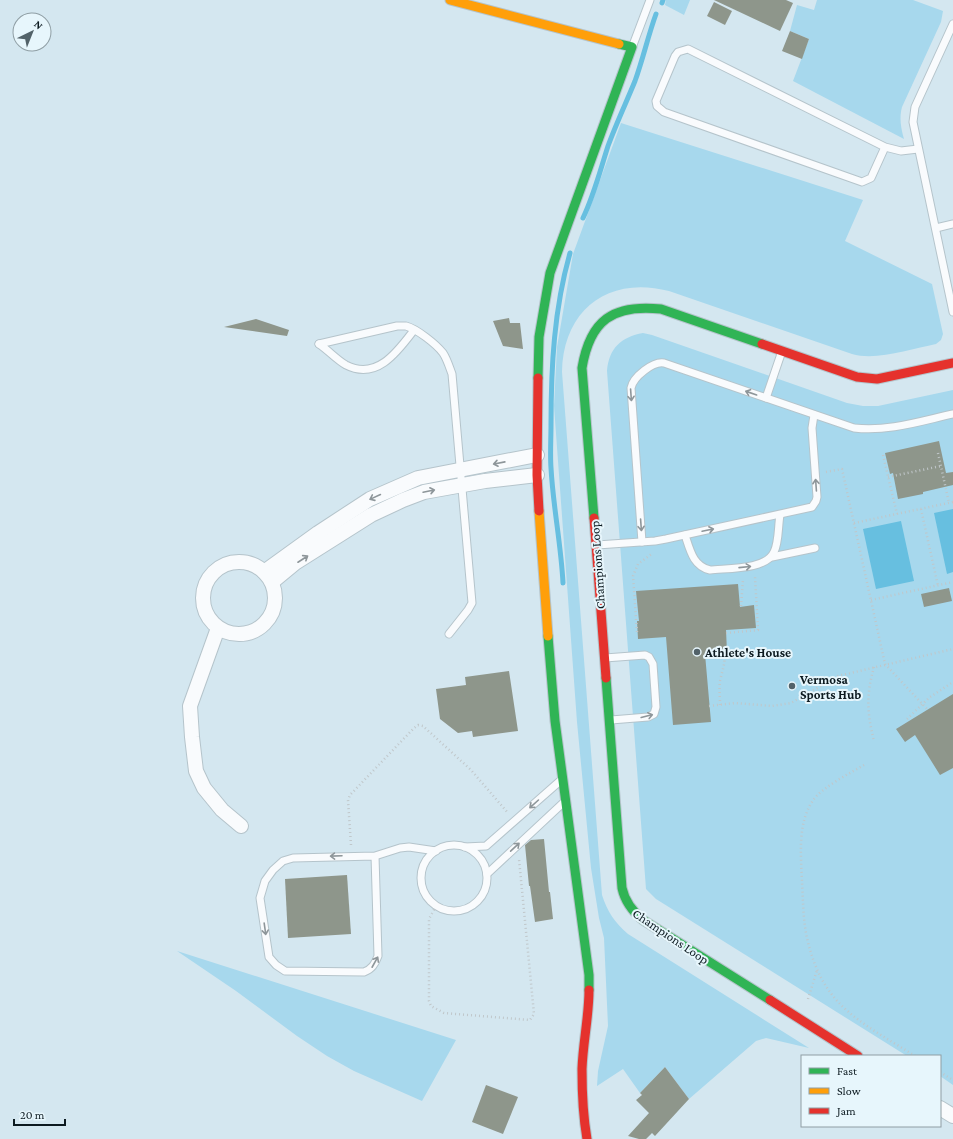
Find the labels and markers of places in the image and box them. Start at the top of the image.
place label: Athlete's House [704,645,791,660]
marker: Athlete's House [692,647,702,657]
place label: Vermosa Sports Hub [799,672,861,702]
marker: Vermosa Sports Hub [787,681,797,691]

